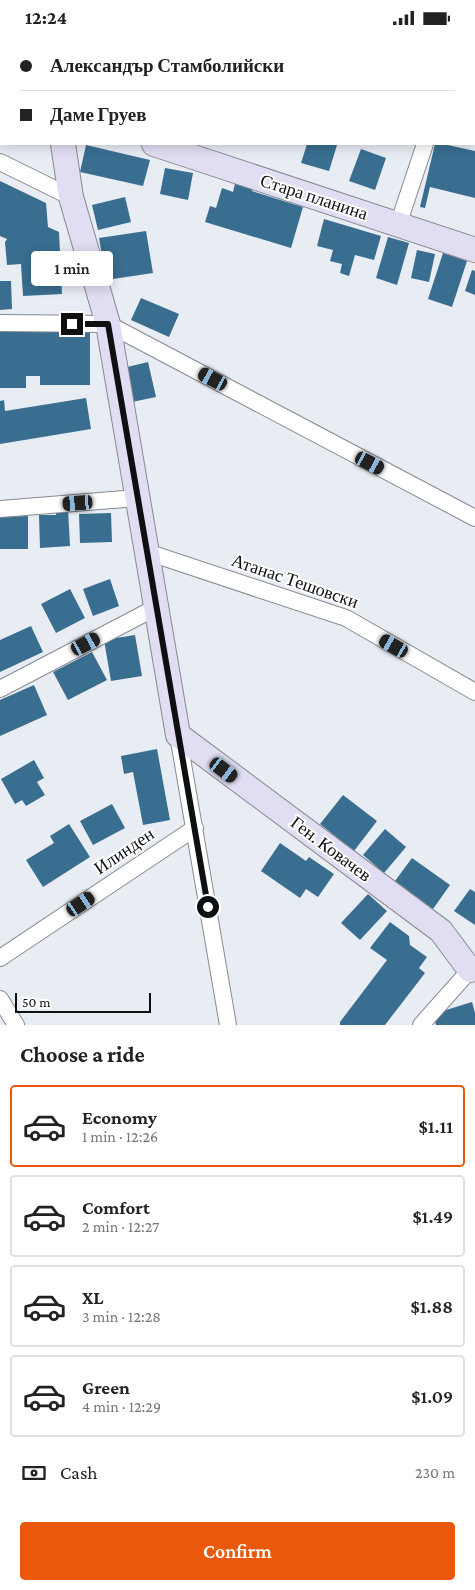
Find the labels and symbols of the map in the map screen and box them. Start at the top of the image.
street label: Стара планина [258,170,370,224]
callout: 1 min [31,251,113,287]
route end [61,313,83,335]
car [196,365,229,393]
car [353,449,386,477]
car [62,494,93,512]
street label: Атанас Тешовски [229,550,362,612]
car [69,630,102,658]
car [377,632,410,660]
car [207,755,240,785]
street label: Ген. Ковачев [287,812,375,886]
street label: Илинден [90,823,158,878]
car [64,889,97,919]
route start [197,896,219,918]
scale bar [15,990,151,1013]

